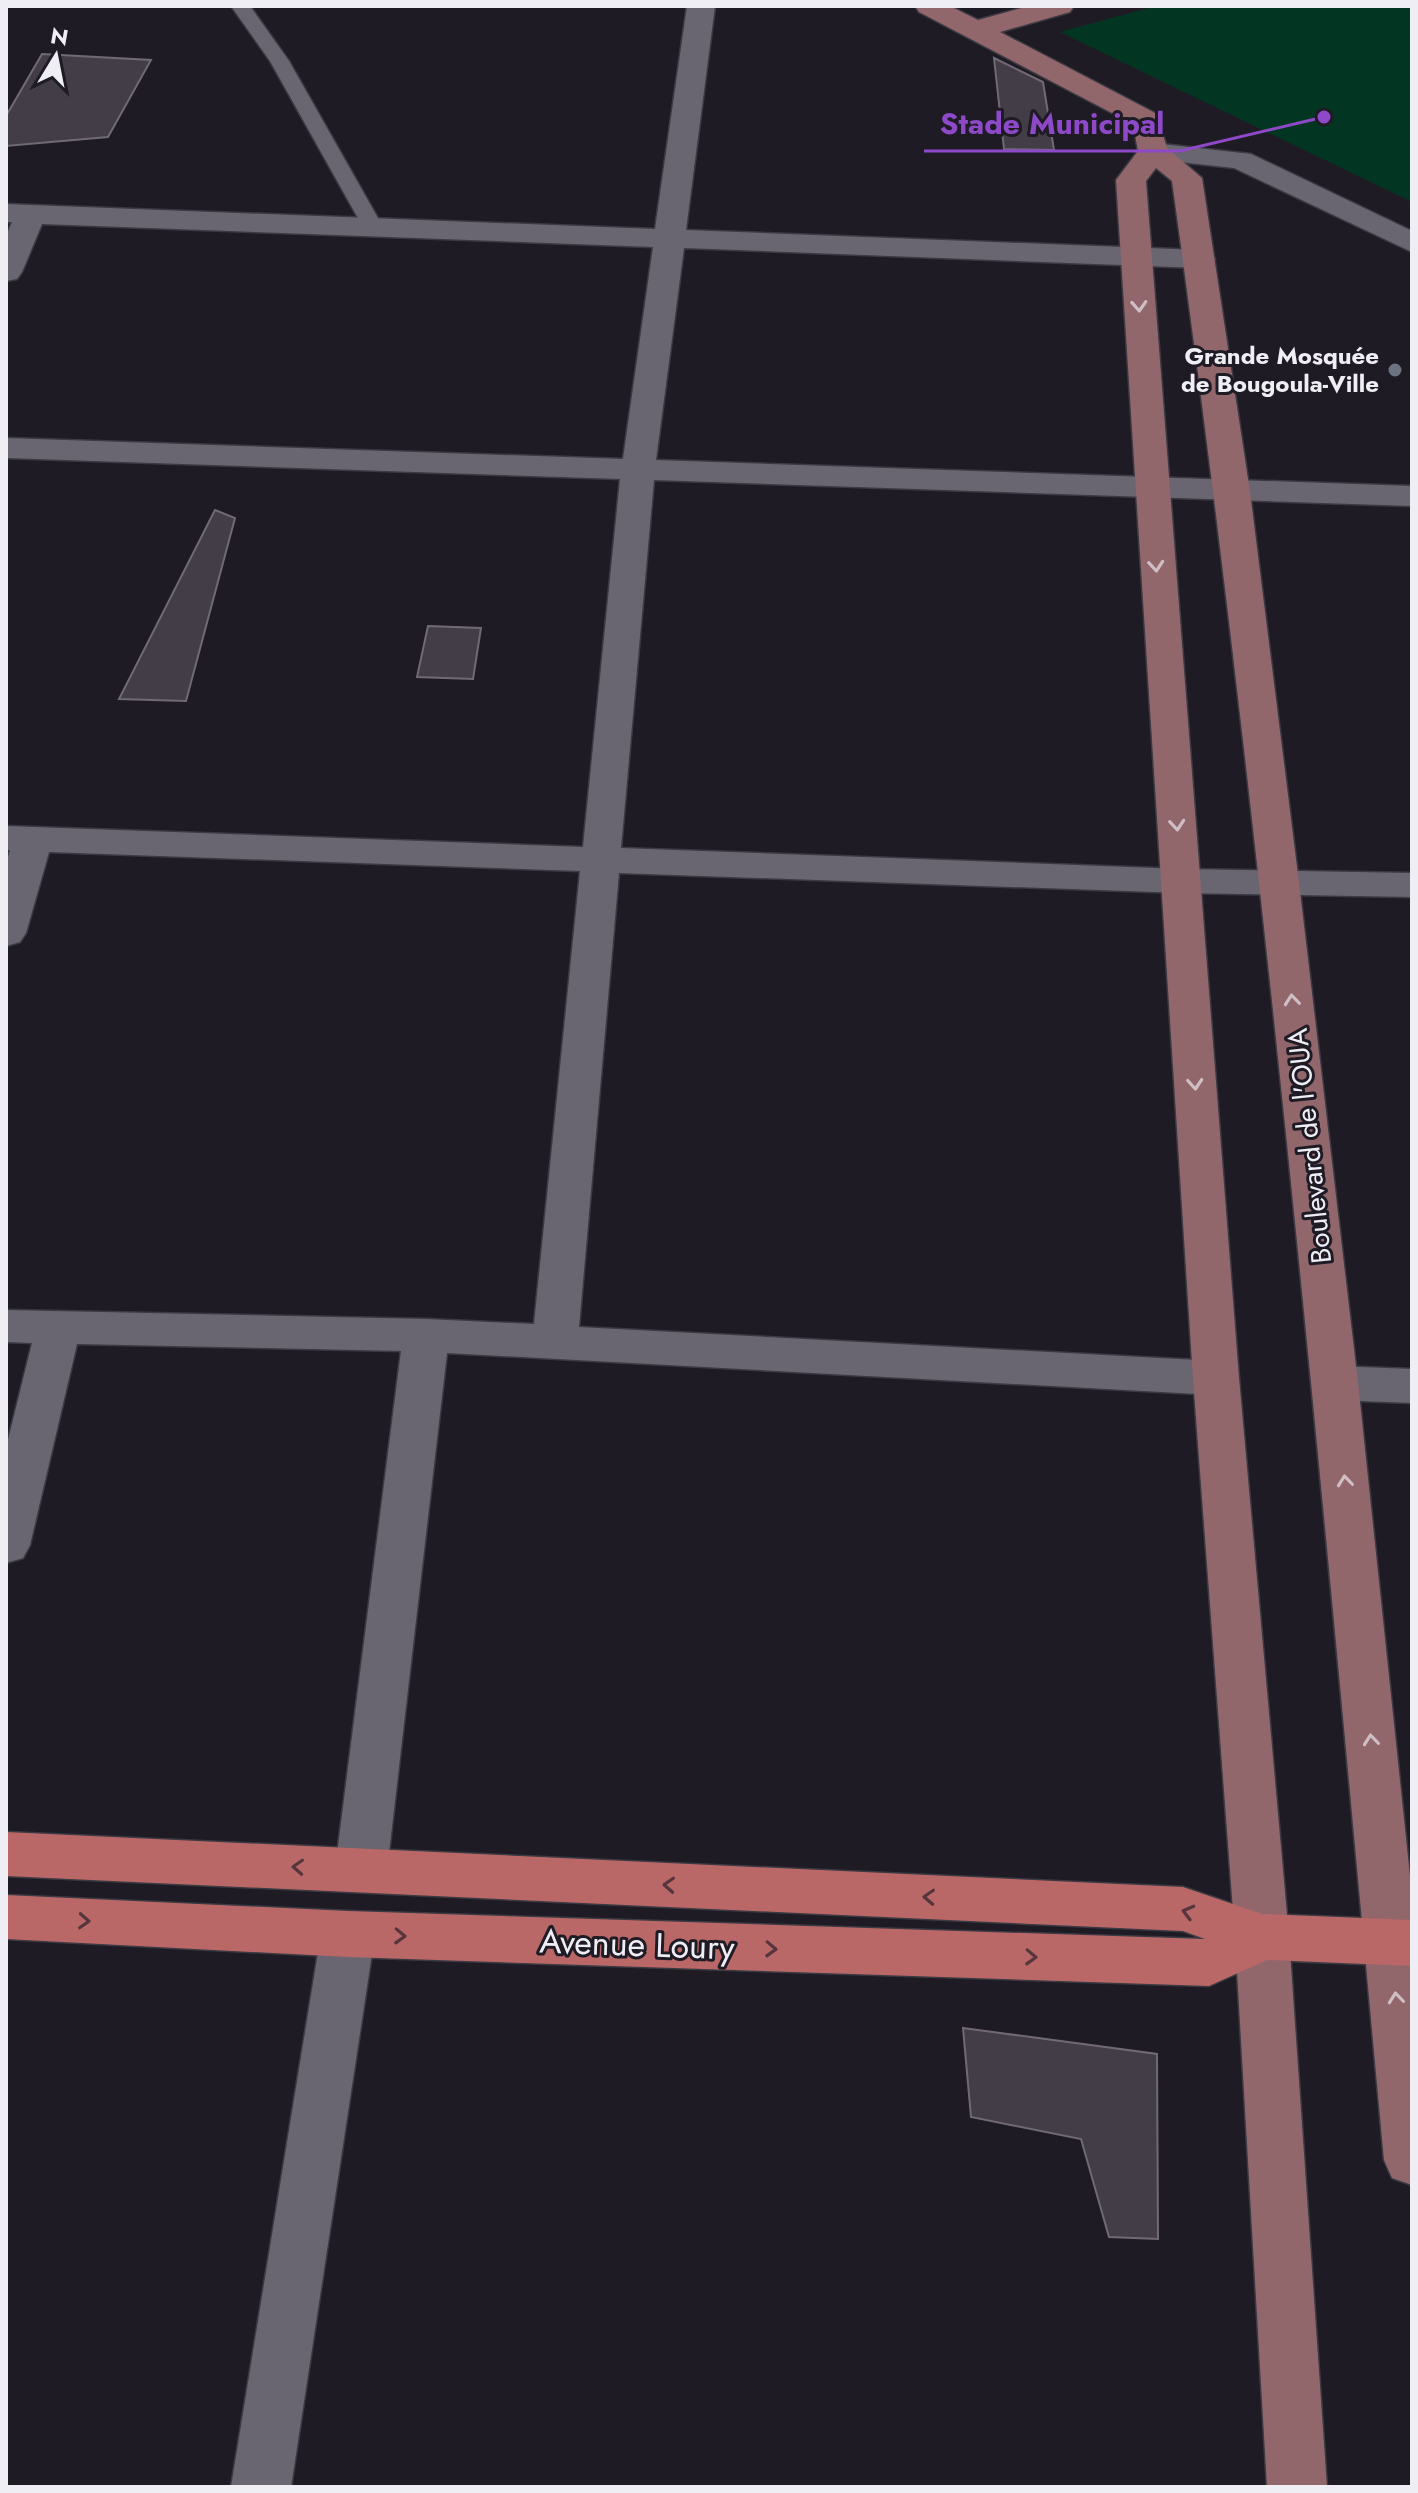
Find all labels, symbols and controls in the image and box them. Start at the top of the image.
north arrow [16,16,96,96]
text: N [48,19,71,54]
callout: Stade Municipal [924,97,1180,151]
text: Stade Municipal [940,102,1164,145]
one-way arrow [1131,300,1148,313]
place label: Grande Mosquée de Bougoula-Ville [1181,338,1379,401]
marker: Grande Mosquée de Bougoula-Ville [1386,361,1404,379]
one-way arrow [1147,560,1164,573]
one-way arrow [1168,819,1185,832]
one-way arrow [1284,993,1301,1006]
street label: Boulevard de l'OUA [1277,1026,1342,1266]
one-way arrow [1187,1078,1204,1091]
one-way arrow [1337,1474,1354,1487]
one-way arrow [1362,1733,1379,1746]
one-way arrow [291,1859,304,1876]
one-way arrow [662,1876,675,1893]
one-way arrow [922,1889,935,1906]
one-way arrow [1182,1905,1196,1922]
one-way arrow [78,1912,91,1929]
street label: Avenue Loury [538,1917,736,1972]
one-way arrow [394,1927,407,1945]
one-way arrow [765,1940,778,1957]
one-way arrow [1025,1949,1038,1966]
one-way arrow [1388,1992,1405,2005]

